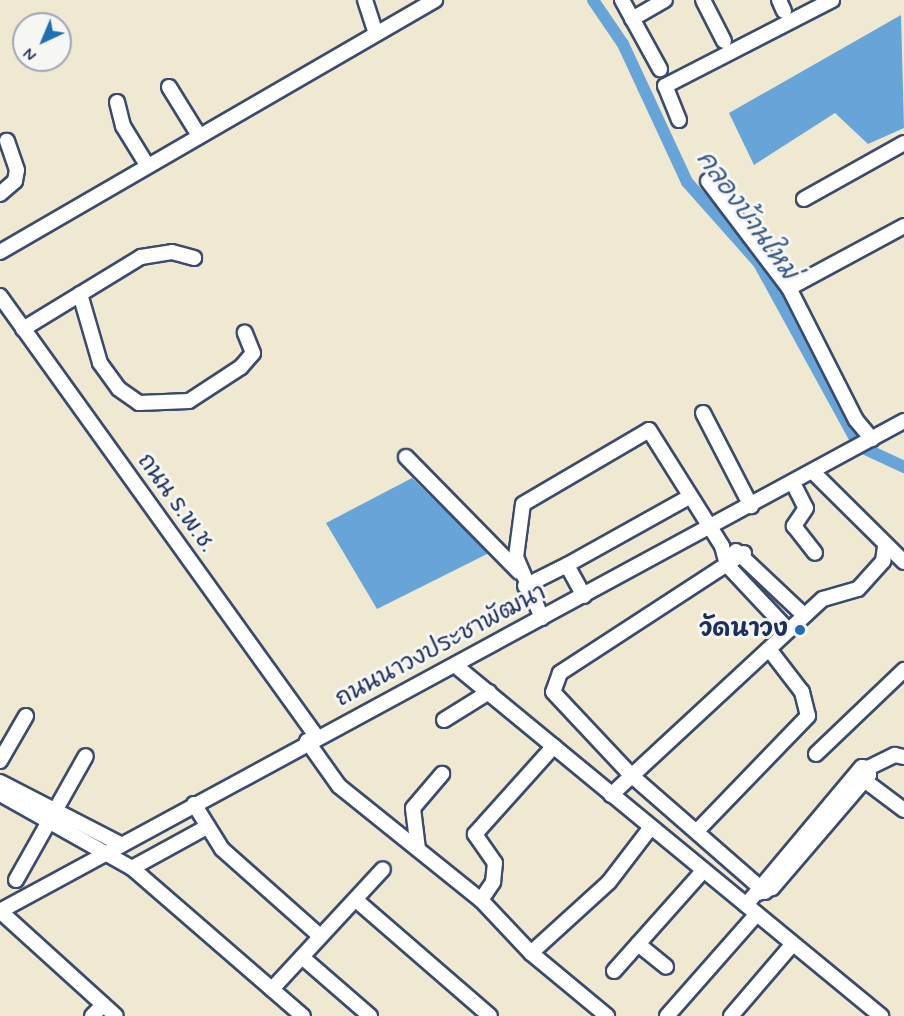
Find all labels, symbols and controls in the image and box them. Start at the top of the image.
north arrow [12,12,72,72]
text: N [19,43,42,65]
water label: คลองบ้านใหม่ [689,145,803,287]
street label: ถนน ร.พ.ช. [131,448,221,558]
street label: ถนนนาวงประชาพัฒนา [331,578,551,714]
place label: วัดนาวง [699,616,788,644]
marker: วัดนาวง [793,623,807,637]

